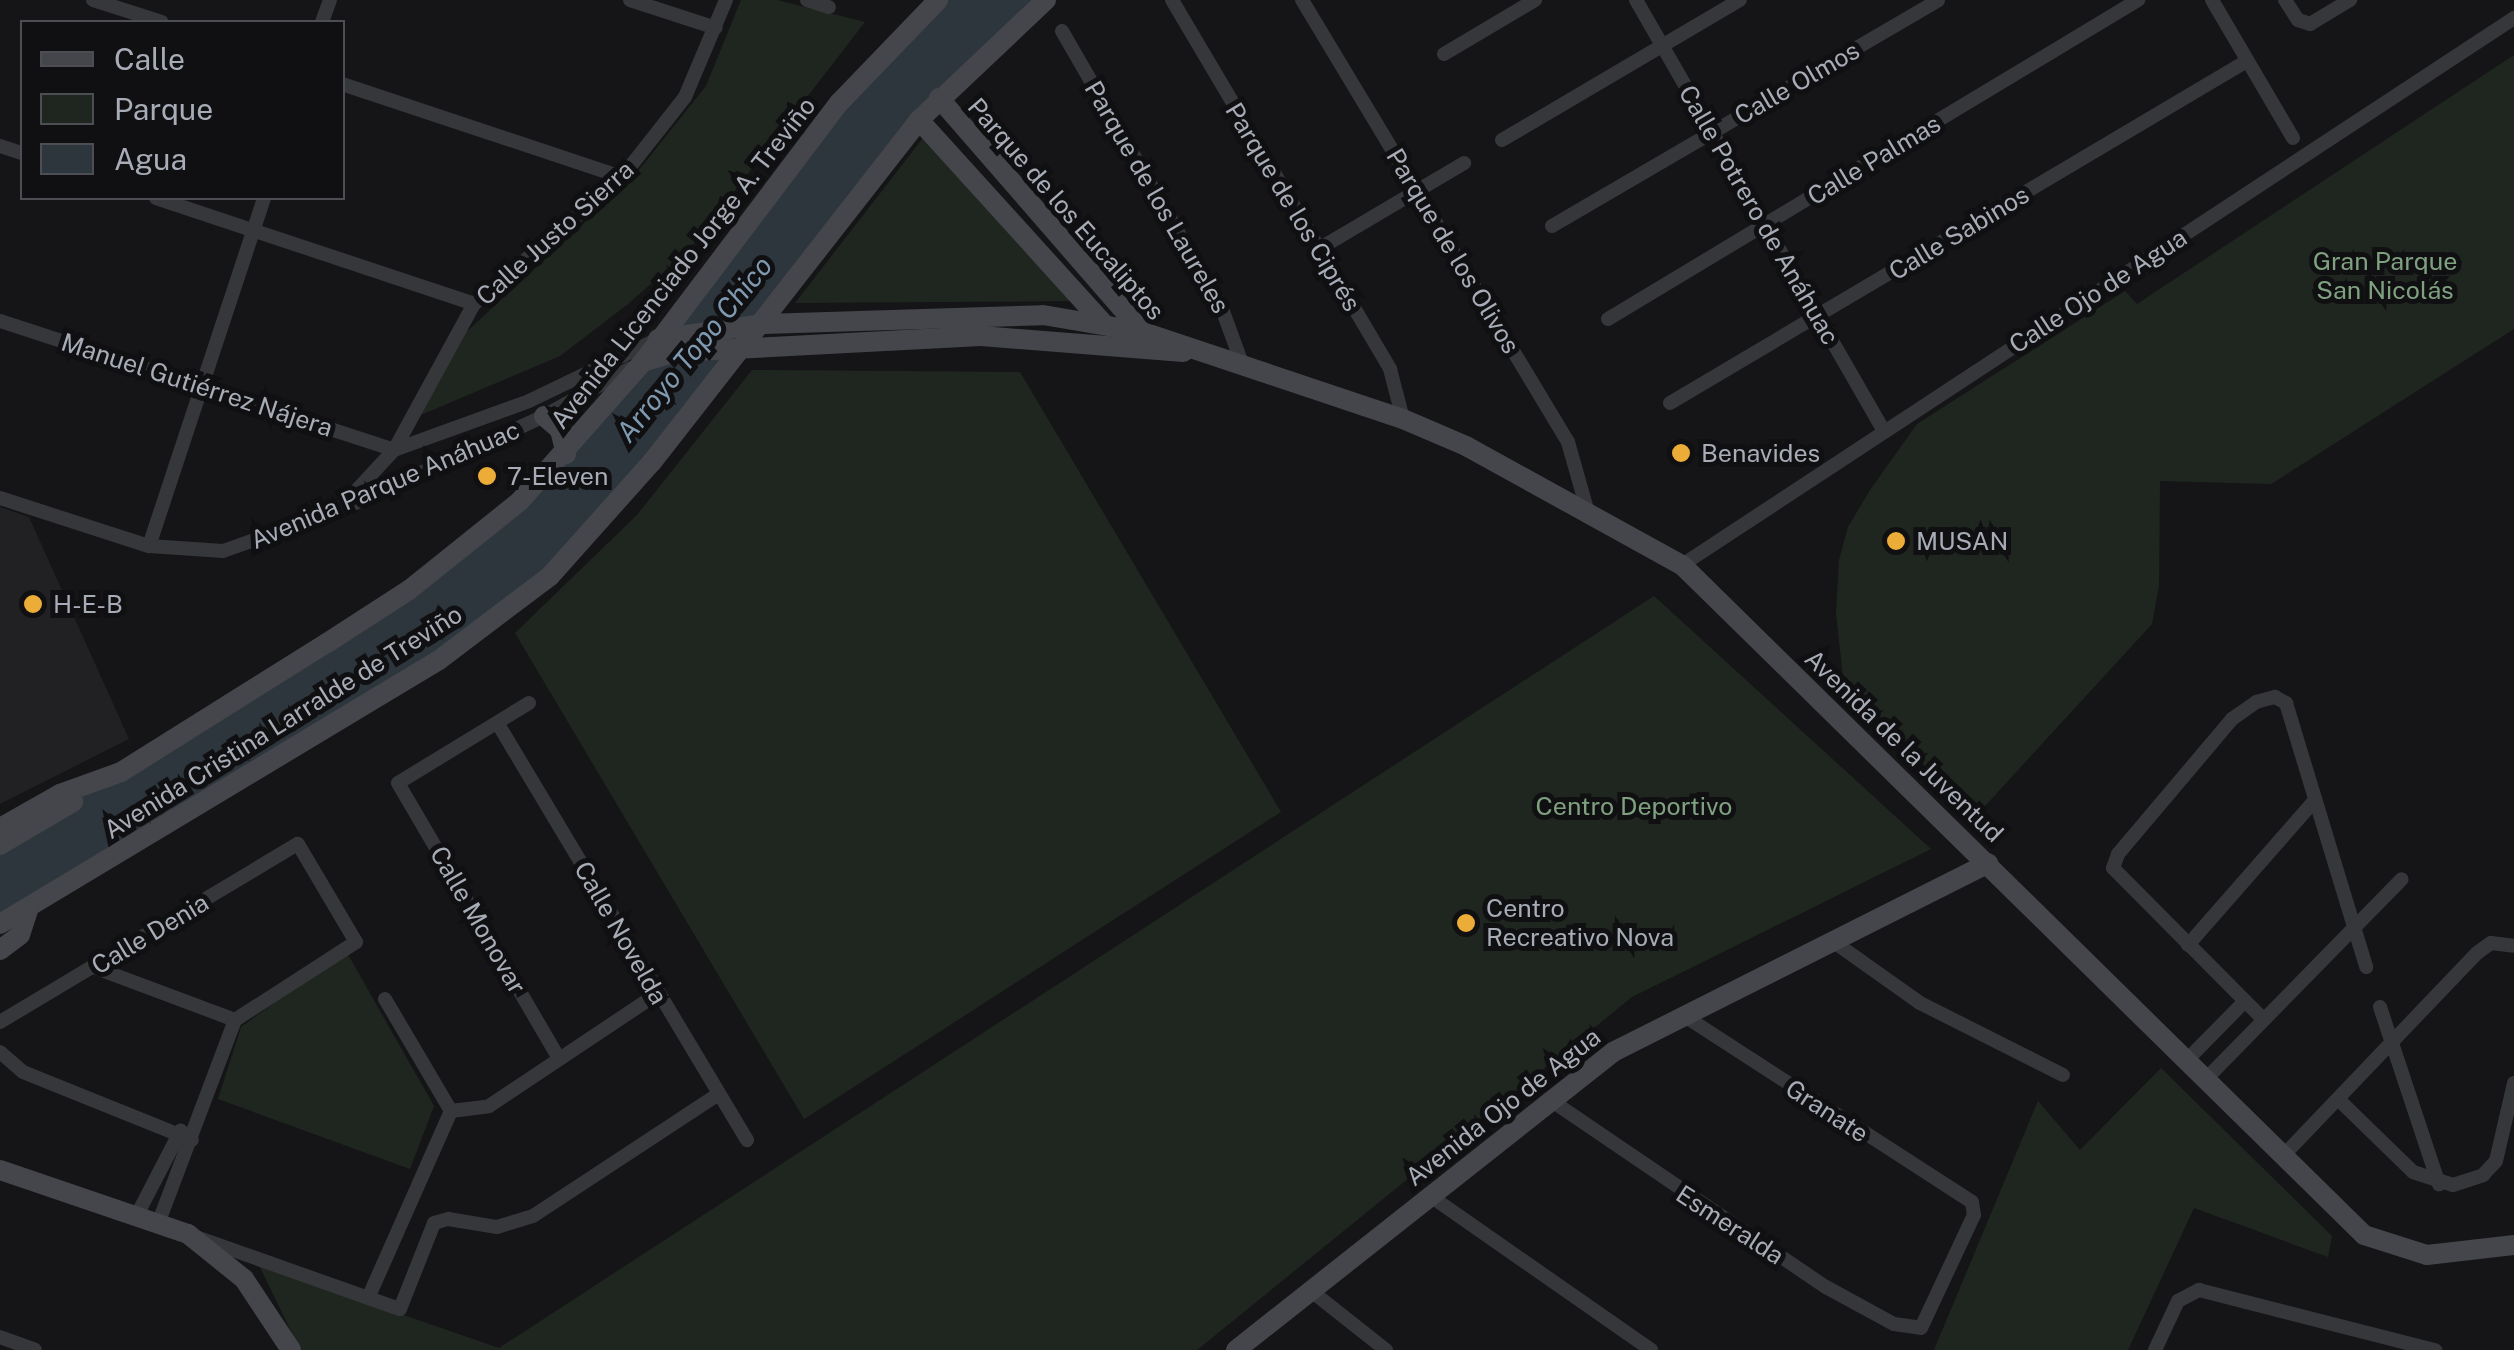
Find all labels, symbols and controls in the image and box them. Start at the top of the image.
legend [20,20,345,200]
street label: Calle Olmos [1729,35,1865,131]
text: Calle [114,41,185,77]
street label: Parque de los Laureles [1078,75,1236,319]
street label: Calle Potrero de Anáhuac [1672,80,1846,350]
text: Parque [114,91,213,127]
street label: Avenida Licenciado Jorge A. Treviño [544,91,822,435]
street label: Parque de los Eucaliptos [961,92,1171,326]
street label: Parque de los Ciprés [1219,97,1367,317]
street label: Calle Palmas [1802,108,1946,212]
text: Agua [114,141,187,177]
street label: Parque de los Olivos [1380,143,1526,359]
street label: Calle Justo Sierra [470,154,640,312]
street label: Calle Sabinos [1884,179,2034,287]
street label: Calle Ojo de Agua [2003,222,2193,360]
park label: Gran Parque San Nicolás [2313,247,2457,306]
water label: Arroyo Topo Chico [609,249,779,449]
street label: Manuel Gutiérrez Nájera [58,327,336,443]
street label: Avenida Parque Anáhuac [246,415,524,555]
place label: Benavides [1701,438,1820,468]
marker: Benavides [1670,442,1692,464]
place label: 7-Eleven [507,461,608,491]
marker: 7-Eleven [476,465,498,487]
place label: MUSAN [1916,526,2008,556]
marker: MUSAN [1885,530,1907,552]
place label: H-E-B [53,589,123,619]
marker: H-E-B [22,593,44,615]
street label: Avenida Cristina Larralde de Treviño [98,599,468,845]
street label: Avenida de la Juventud [1799,643,2009,849]
park label: Centro Deportivo [1535,791,1733,821]
street label: Calle Monovar [424,841,532,999]
street label: Calle Novelda [568,856,674,1010]
street label: Calle Denia [86,887,214,981]
place label: Centro Recreativo Nova [1486,894,1674,953]
marker: Centro Recreativo Nova [1455,912,1477,934]
street label: Avenida Ojo de Agua [1399,1022,1607,1192]
street label: Granate [1780,1073,1874,1149]
street label: Esmeralda [1670,1179,1790,1271]

